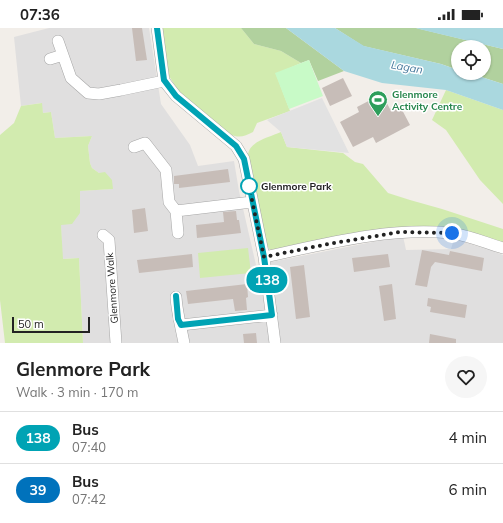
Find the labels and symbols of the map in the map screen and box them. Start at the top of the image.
water label: Lagan [390,57,424,77]
place label: Glenmore Activity Centre [392,88,463,113]
sports icon: Glenmore Activity Centre [367,89,389,117]
marker: Glenmore Park [240,177,258,195]
place label: Glenmore Park [261,180,332,193]
your location [442,223,462,243]
street label: Glenmore Walk [103,251,121,324]
line badge: 138 [244,267,290,293]
scale bar [12,315,90,334]

